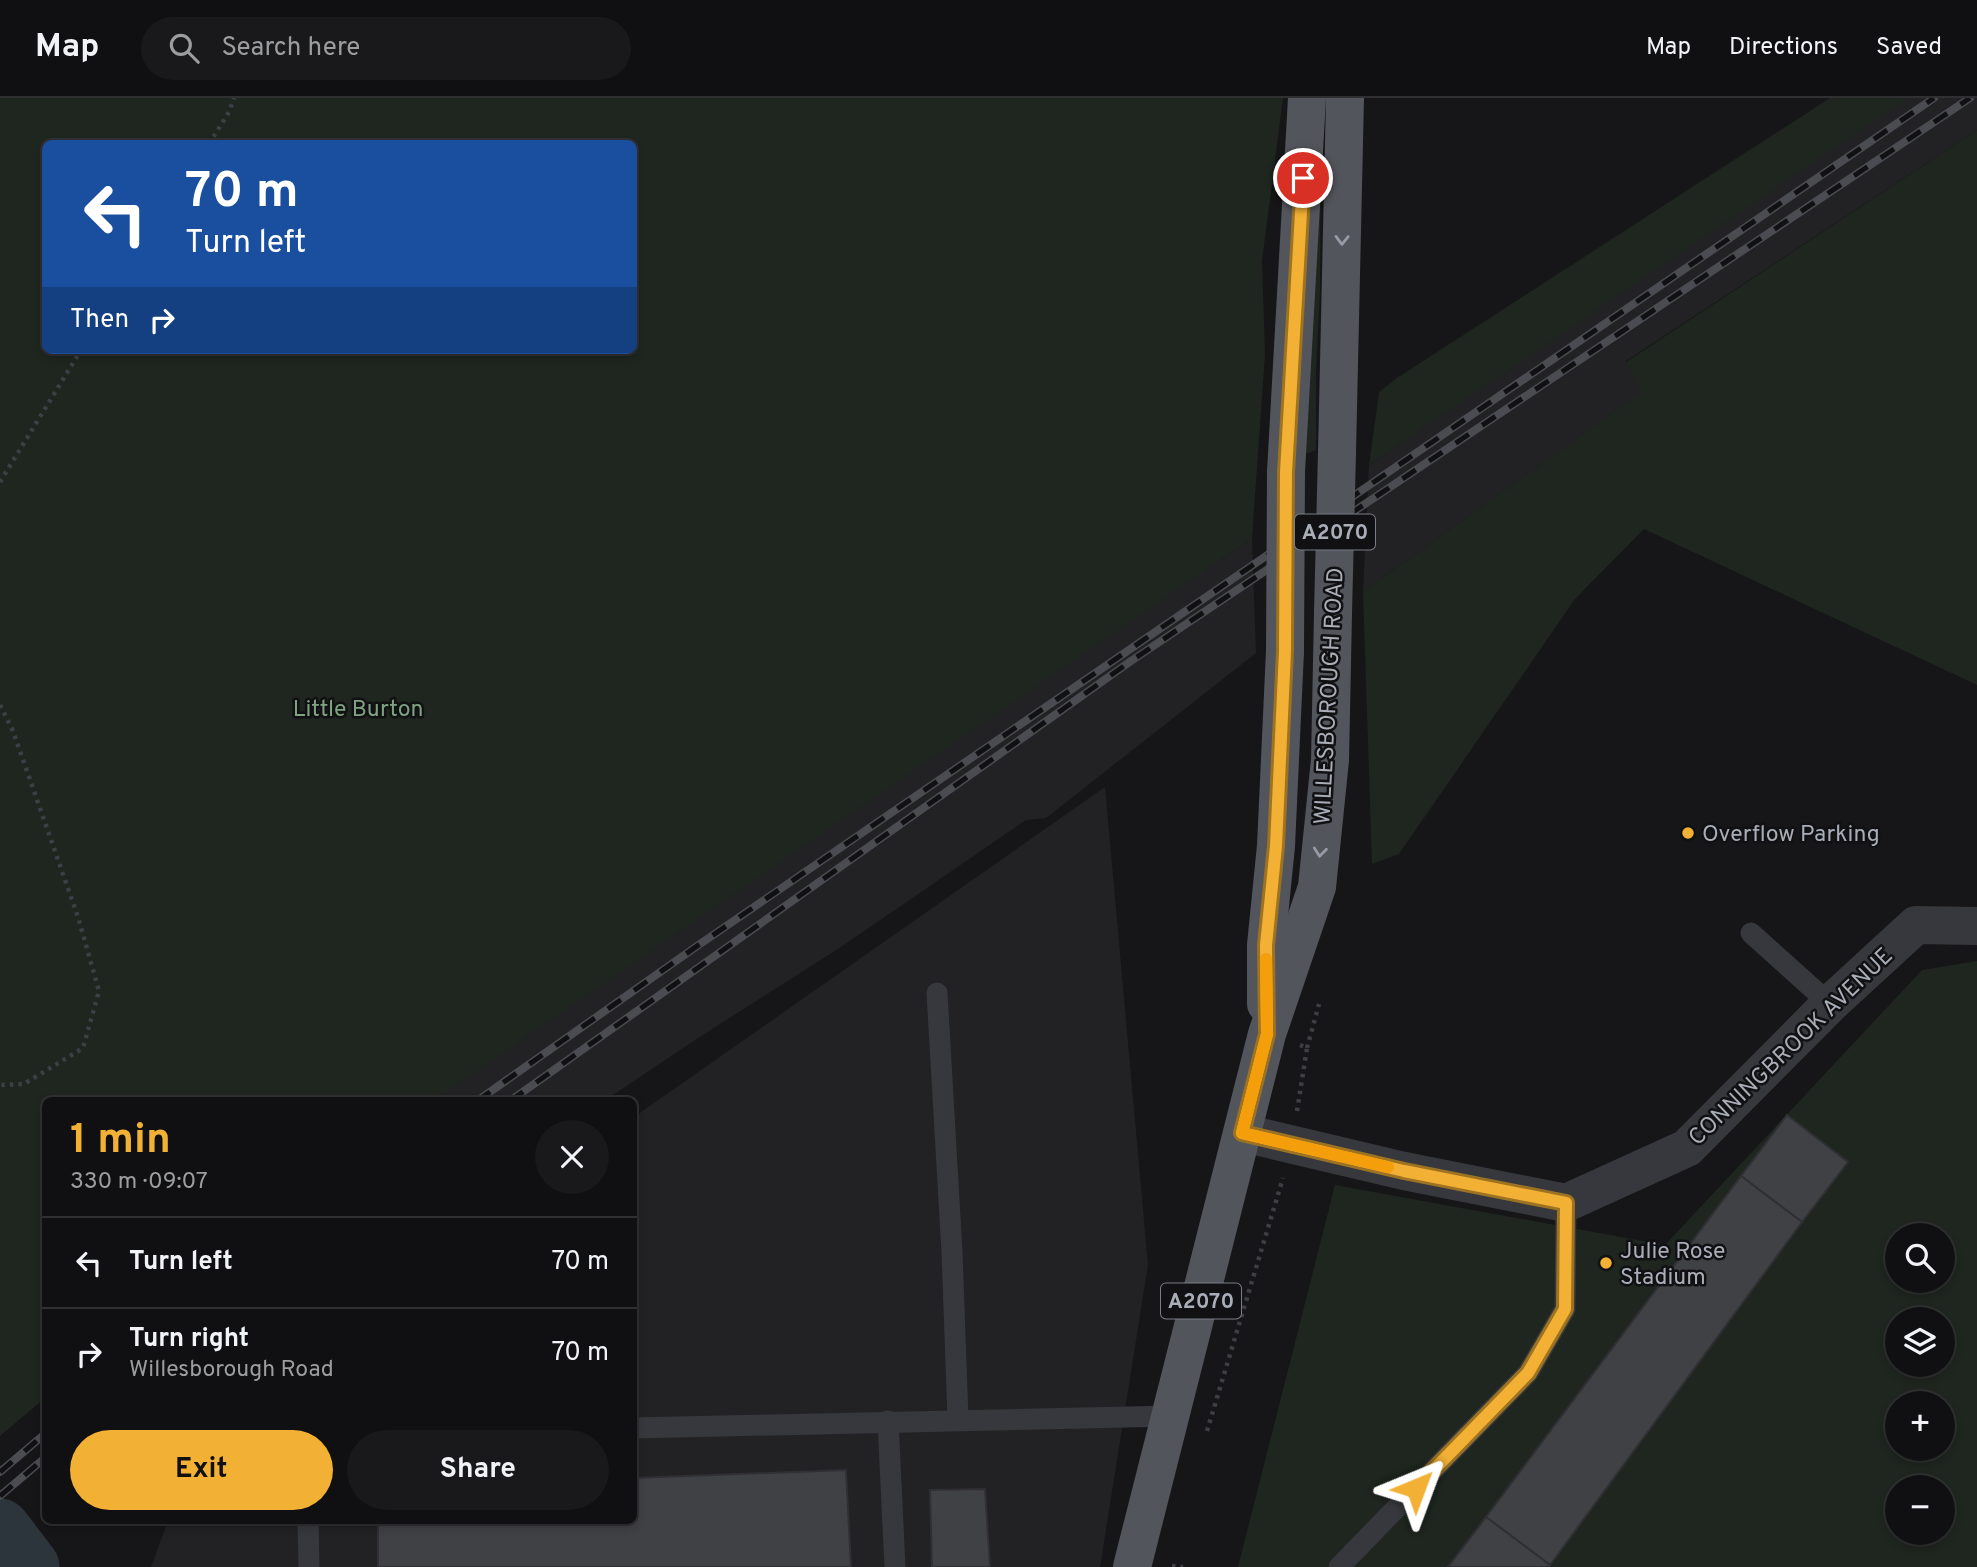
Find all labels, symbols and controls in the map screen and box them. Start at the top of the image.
search box [141,17,631,80]
text: Map [35,27,99,69]
icon: search [165,29,203,67]
text: Search here [221,32,360,65]
text: Map [1646,33,1691,63]
text: Directions [1729,33,1838,63]
text: Saved [1876,33,1942,63]
pin [1273,148,1333,208]
icon: arrive [1284,159,1322,197]
text: 70 m [185,163,299,225]
icon: left [70,168,161,259]
text: Turn left [185,224,306,264]
one-way arrow [1334,235,1350,245]
icon: right [143,301,181,339]
text: Then [70,304,129,337]
road number: A2070 [1295,514,1375,550]
street label: WILLESBOROUGH ROAD [1309,567,1352,825]
park label: Little Burton [293,696,423,725]
place label: Overflow Parking [1702,821,1880,850]
marker: Overflow Parking [1680,825,1696,841]
one-way arrow [1313,846,1328,858]
street label: CONNINGBROOK AVENUE [1683,943,1900,1153]
text: 1 min [70,1115,171,1168]
button: close [535,1120,609,1194]
text: 330 m · 09:07 [70,1168,208,1197]
map controls [1885,1223,1955,1545]
button: search [1885,1223,1955,1293]
place label: Julie Rose Stadium [1620,1238,1725,1293]
icon: left [70,1244,108,1282]
text: Turn left [129,1246,233,1279]
text: 70 m [551,1246,609,1279]
marker: Julie Rose Stadium [1598,1255,1614,1271]
road number: A2070 [1161,1284,1241,1318]
button: layers [1885,1307,1955,1377]
text: Turn right [129,1323,249,1356]
icon: right [70,1335,108,1373]
text: 70 m [551,1337,609,1370]
text: Willesborough Road [129,1356,334,1385]
button: + [1885,1391,1955,1461]
button: Exit [70,1430,333,1510]
button: Share [347,1430,609,1510]
position arrow [1379,1451,1453,1525]
button: − [1885,1475,1955,1545]

